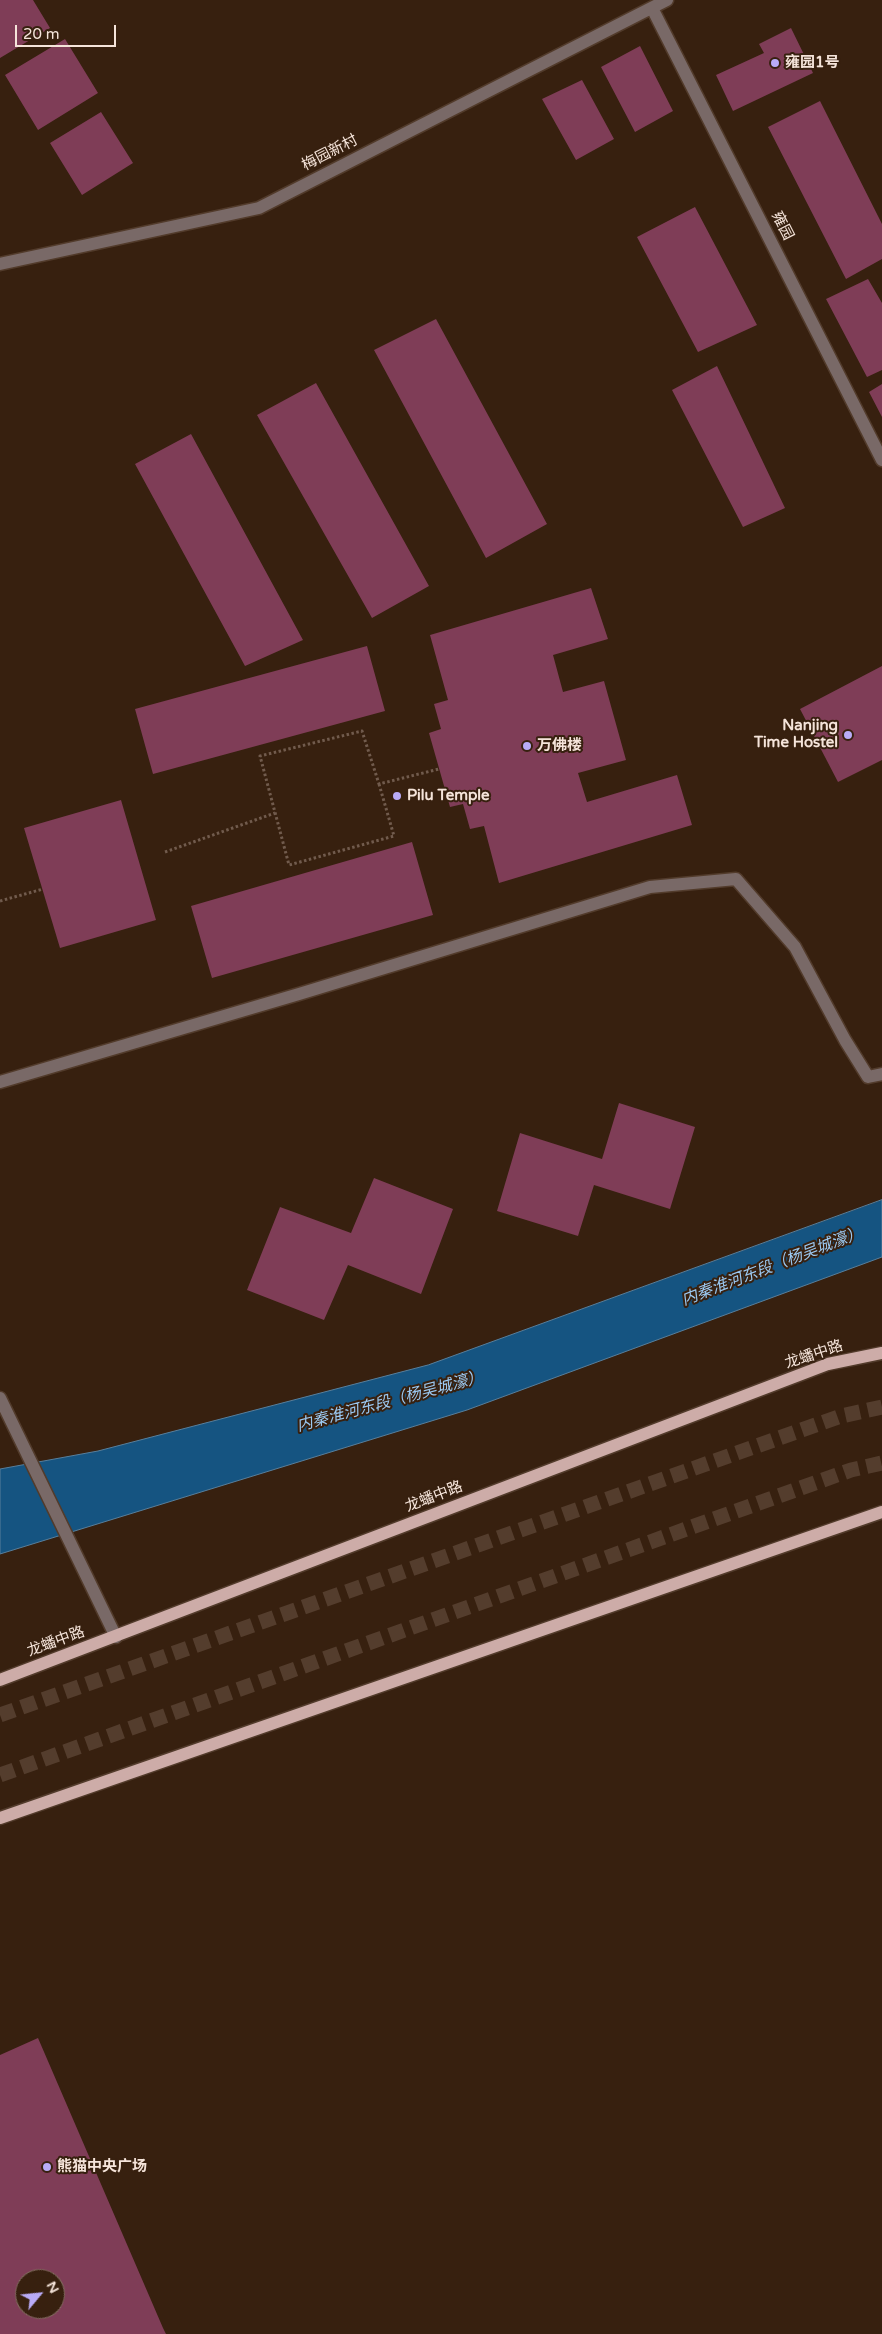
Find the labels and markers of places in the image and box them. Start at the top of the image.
place label: 雍园1号 [785,54,839,72]
marker: 雍园1号 [769,57,781,69]
place label: Nanjing Time Hostel [754,717,838,752]
marker: Nanjing Time Hostel [842,729,854,741]
place label: 万佛楼 [537,737,582,755]
marker: 万佛楼 [521,740,533,752]
place label: Pilu Temple [407,787,490,805]
marker: Pilu Temple [391,790,403,802]
place label: 熊猫中央广场 [57,2158,147,2176]
marker: 熊猫中央广场 [41,2161,53,2173]

